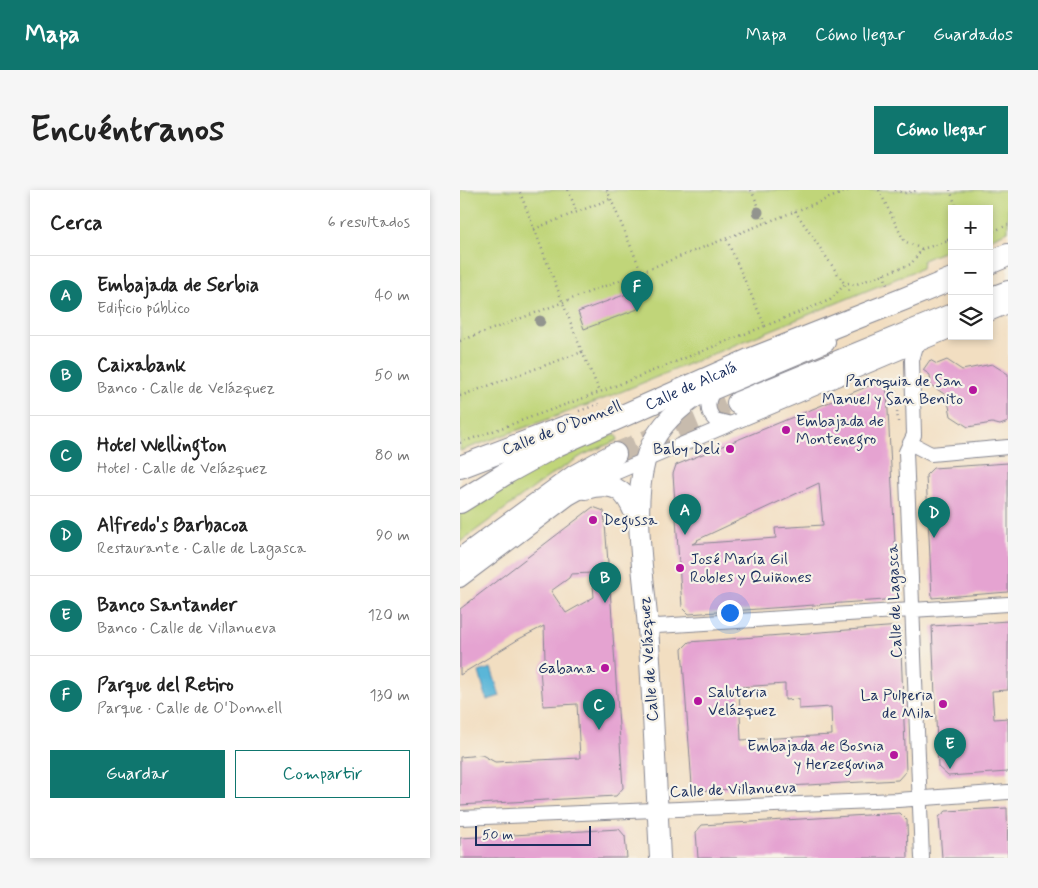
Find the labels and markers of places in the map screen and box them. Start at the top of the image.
pin: F [621,271,653,312]
place label: Parroquia de San Manuel y San Benito [822,371,963,410]
marker: Parroquia de San Manuel y San Benito [967,384,979,396]
place label: Embajada de Montenegro [796,411,884,451]
marker: Embajada de Montenegro [780,424,792,436]
place label: Baby Deli [653,439,720,460]
marker: Baby Deli [724,443,736,455]
pin: A [669,494,701,535]
pin: D [918,497,950,538]
place label: Degussa [603,510,658,532]
marker: Degussa [587,514,599,526]
place label: José María Gil Robles y Quiñones [690,549,812,588]
pin: B [589,562,621,603]
marker: José María Gil Robles y Quiñones [674,562,686,574]
place label: Gabana [538,658,595,679]
marker: Gabana [599,662,611,674]
place label: Saluteria Velázquez [708,682,776,721]
place label: La Pulperia de Mila [861,685,933,724]
pin: C [583,689,615,730]
marker: Saluteria Velázquez [692,695,704,707]
marker: La Pulperia de Mila [937,698,949,710]
pin: E [934,728,966,769]
place label: Embajada de Bosnia y Herzegovina [747,736,884,776]
marker: Embajada de Bosnia y Herzegovina [888,749,900,761]

